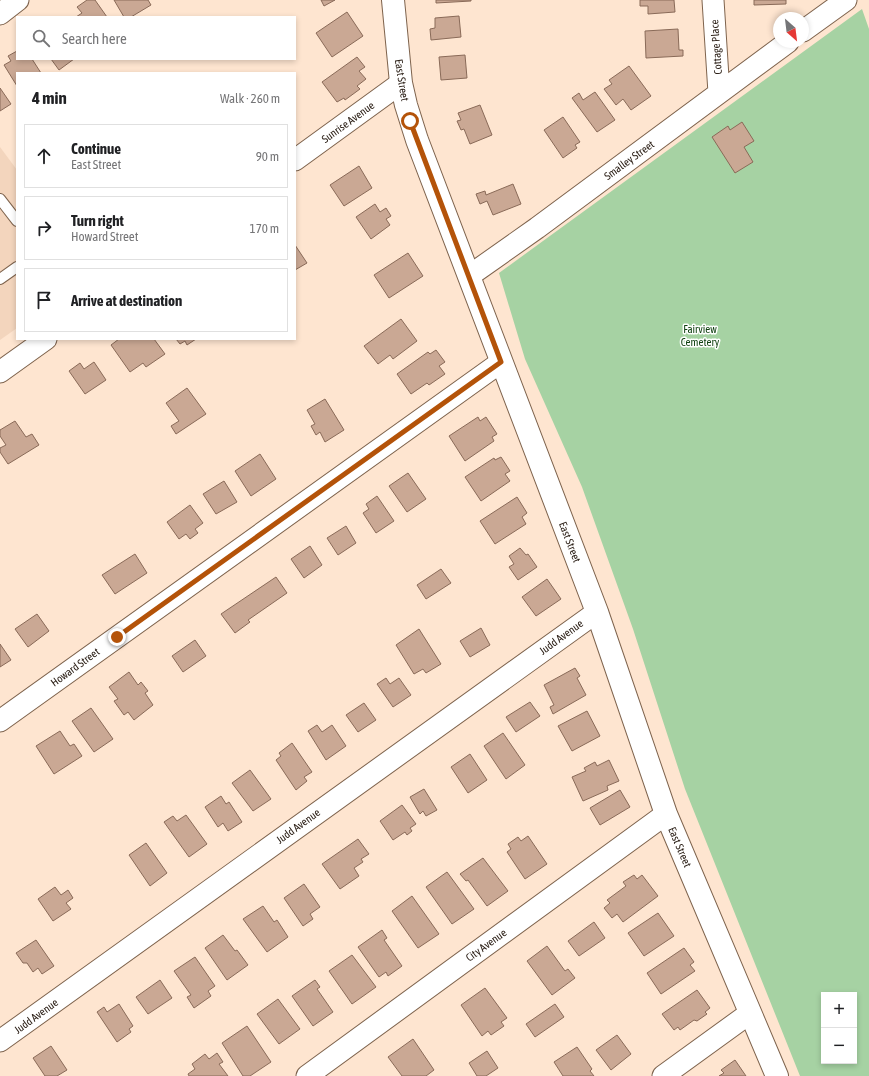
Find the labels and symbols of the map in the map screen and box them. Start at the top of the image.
north arrow [773,12,809,48]
street label: Cottage Place [708,19,724,75]
street label: East Street [393,58,411,102]
street label: Sunrise Avenue [319,99,377,145]
route start [401,112,419,130]
street label: Smalley Street [602,138,656,182]
park label: Fairview Cemetery [681,323,720,348]
street label: East Street [557,520,583,564]
street label: Judd Avenue [537,617,585,657]
route end [108,628,126,646]
street label: Howard Street [48,645,102,689]
street label: Judd Avenue [274,806,322,846]
street label: East Street [666,825,694,869]
street label: City Avenue [463,926,509,964]
street label: Judd Avenue [12,996,60,1036]

